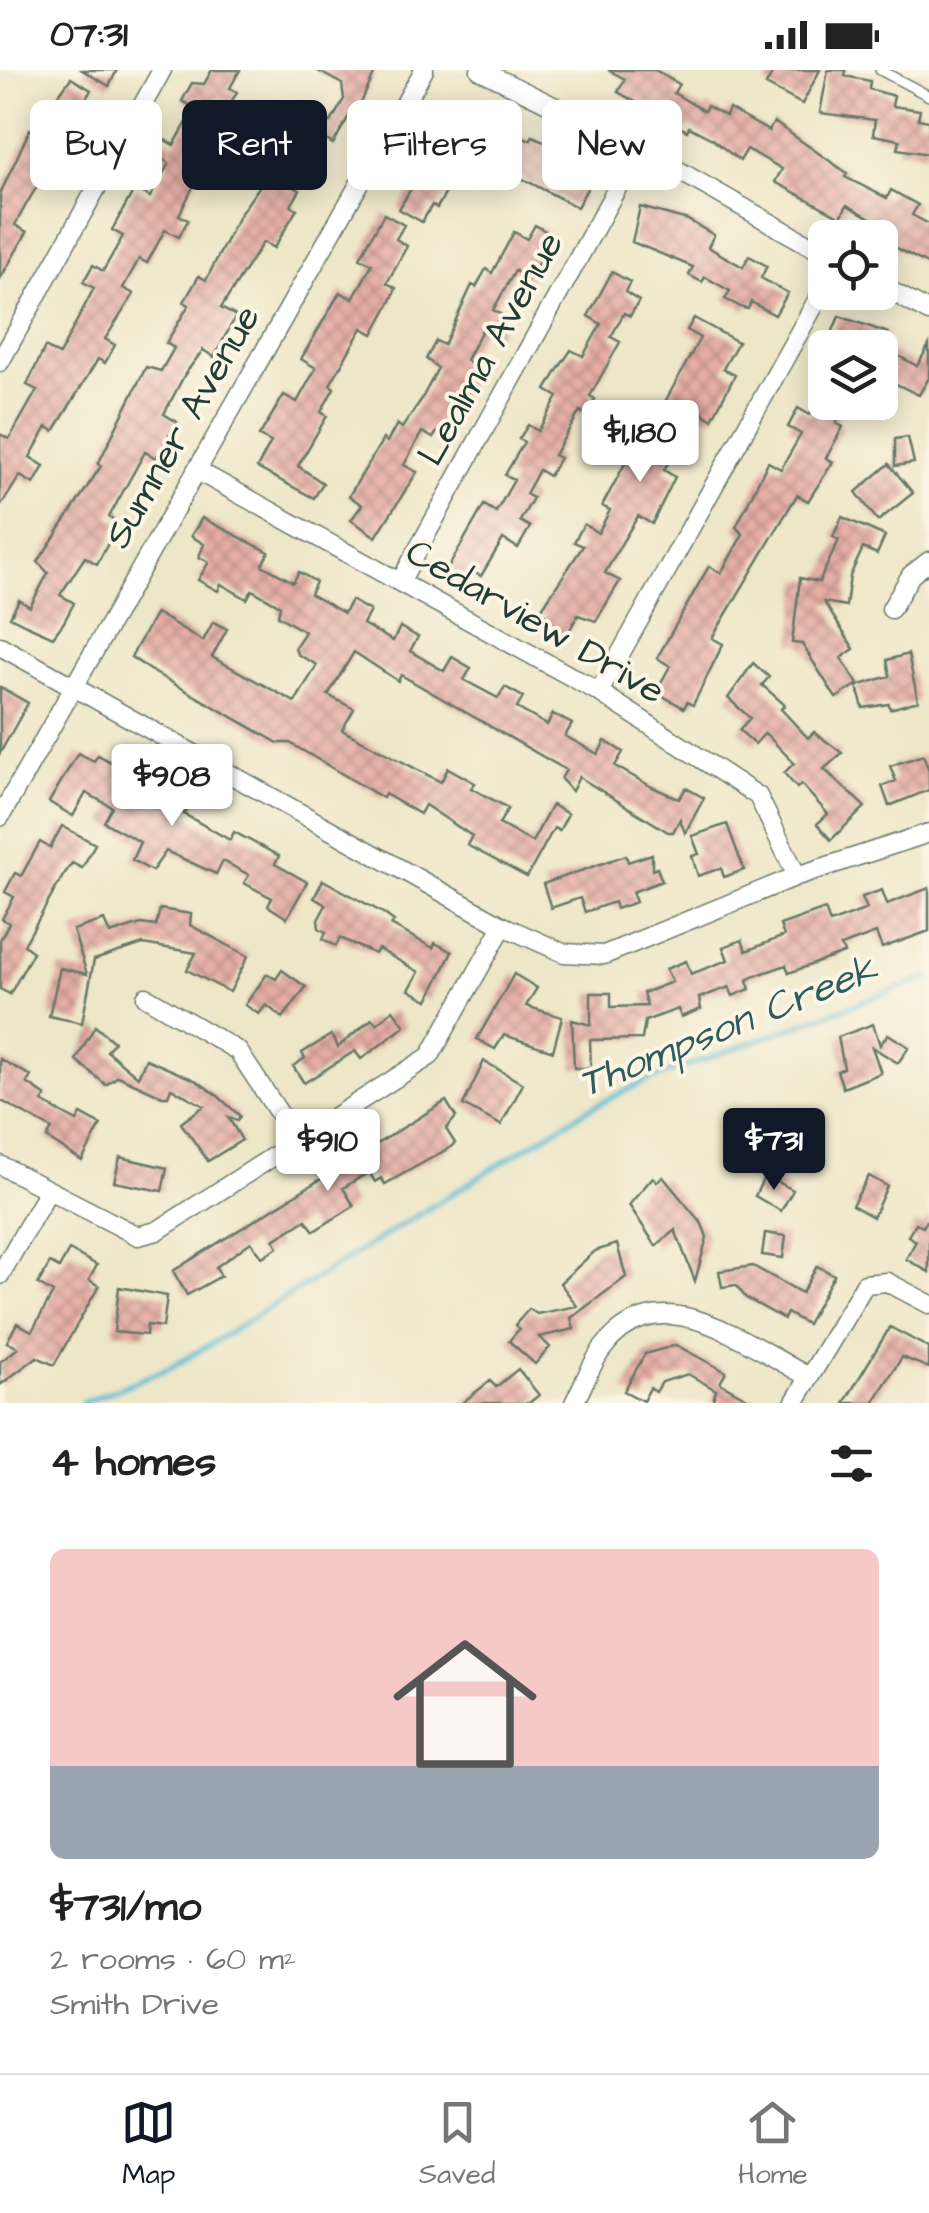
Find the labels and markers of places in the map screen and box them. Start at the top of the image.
pin: $1,180 [559,400,721,485]
pin: $908 [113,744,231,829]
pin: $731 [715,1108,833,1193]
pin: $910 [269,1109,387,1194]

